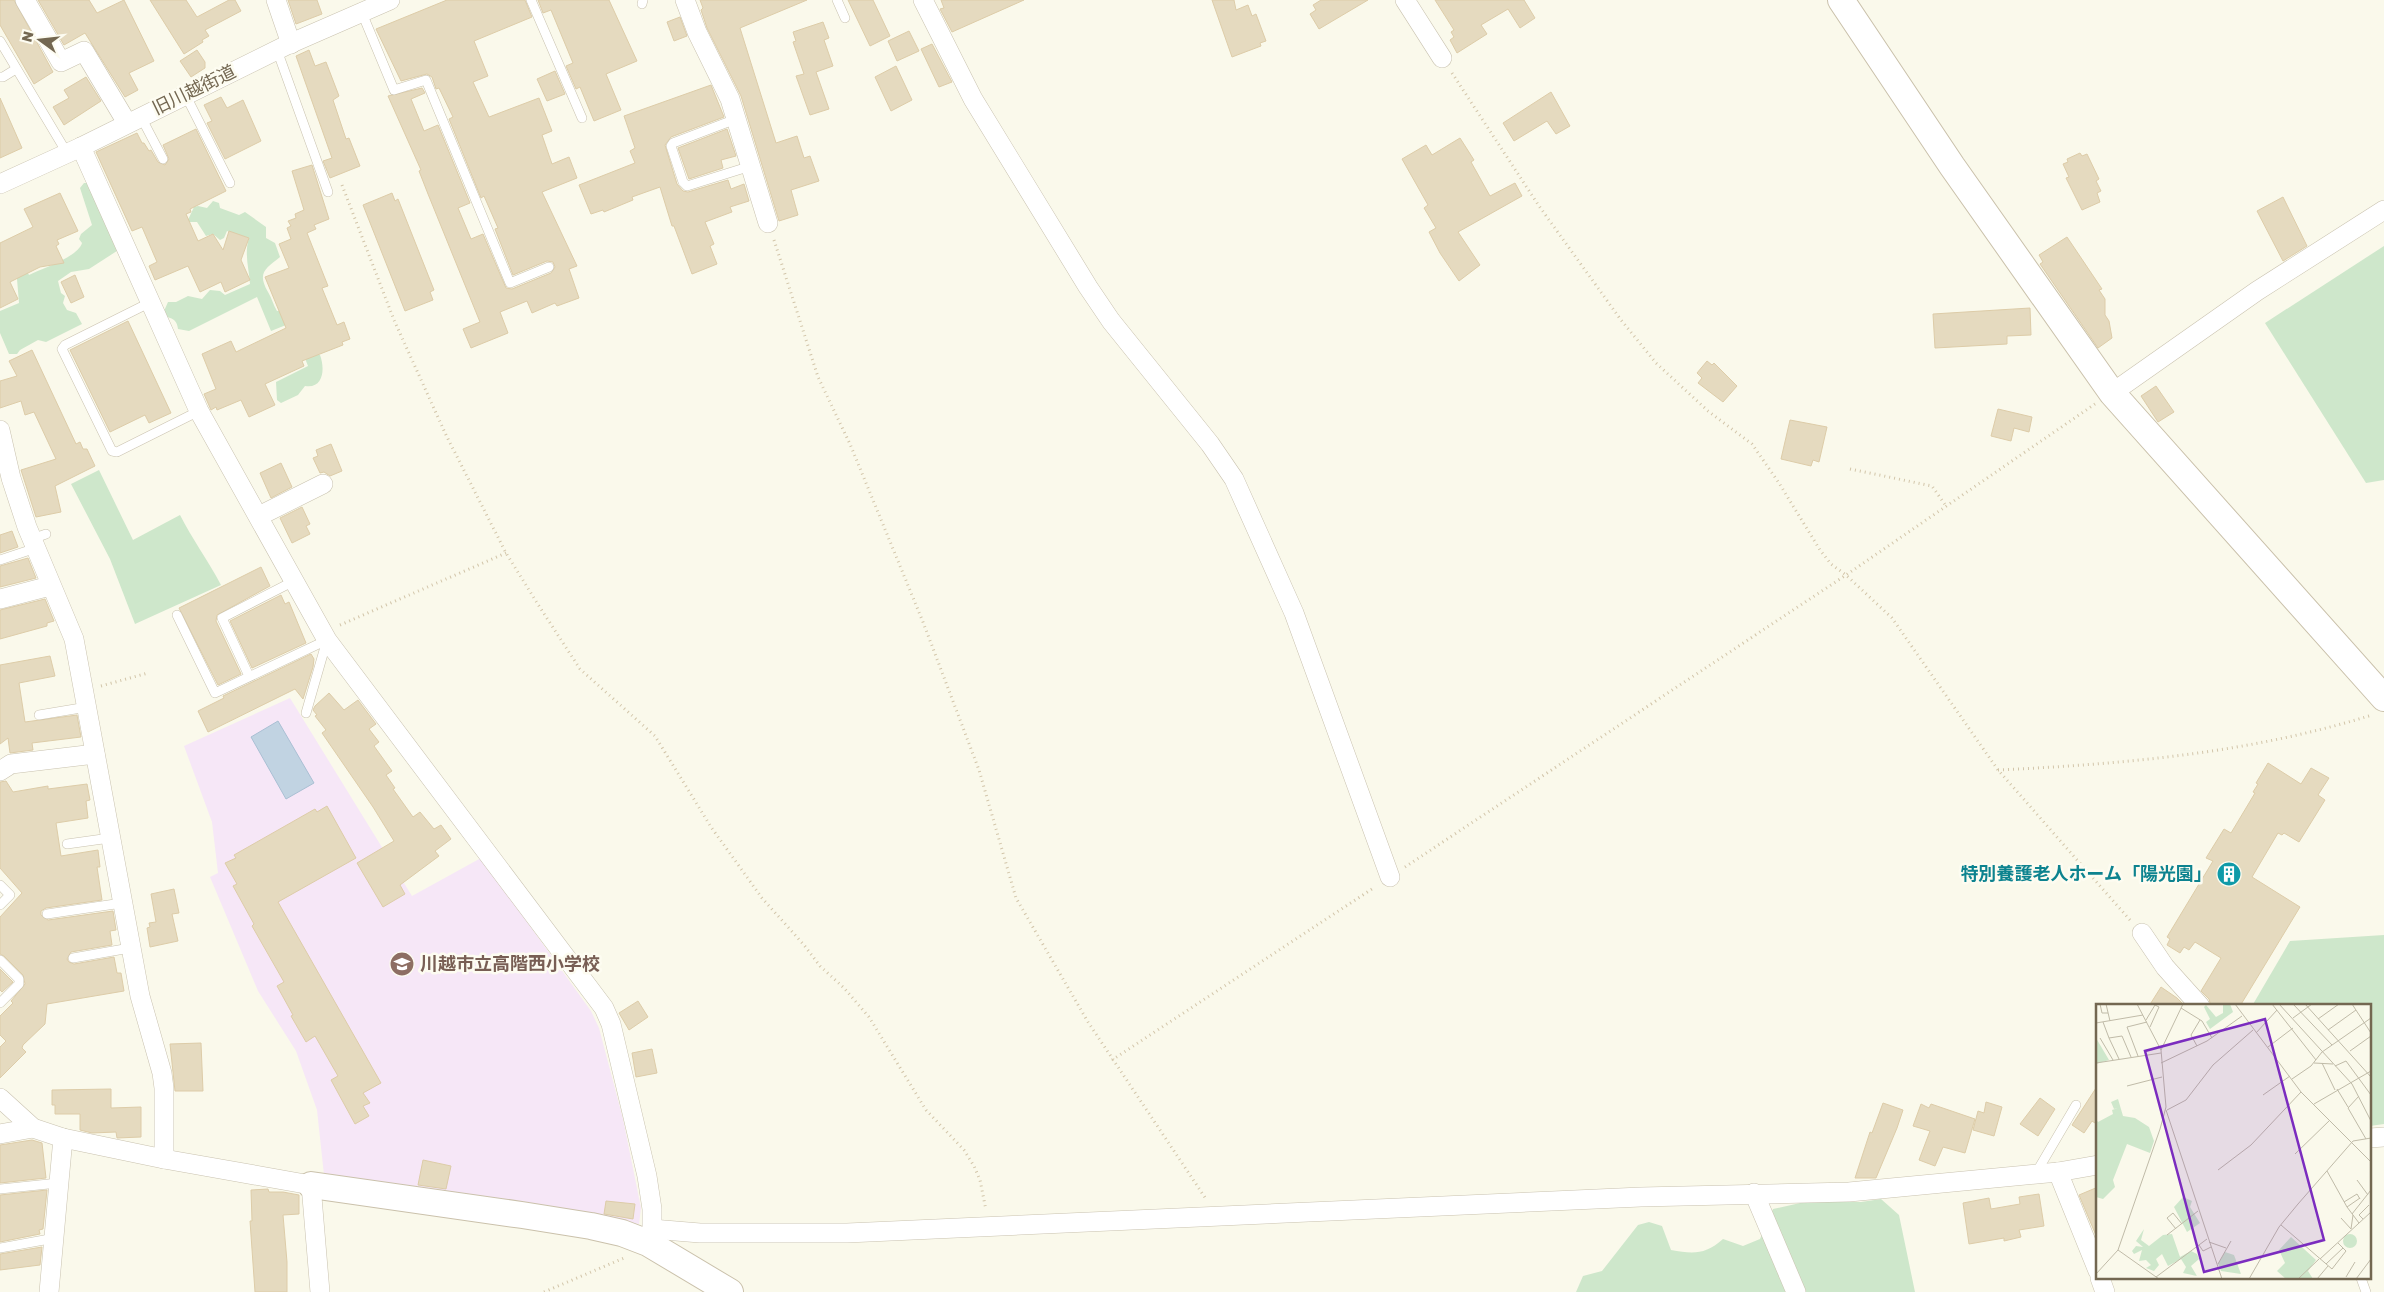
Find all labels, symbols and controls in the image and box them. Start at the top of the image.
north arrow [15,15,65,65]
text: N [17,29,37,44]
street label: 旧川越街道 [148,59,239,119]
building icon: 特別養護老人ホーム「陽光園」 [2216,861,2242,887]
place label: 特別養護老人ホーム「陽光園」 [1961,862,2212,884]
school or university icon: 川越市立高階西小学校 [389,951,415,977]
place label: 川越市立高階西小学校 [420,952,600,974]
inset map [2096,1004,2372,1280]

